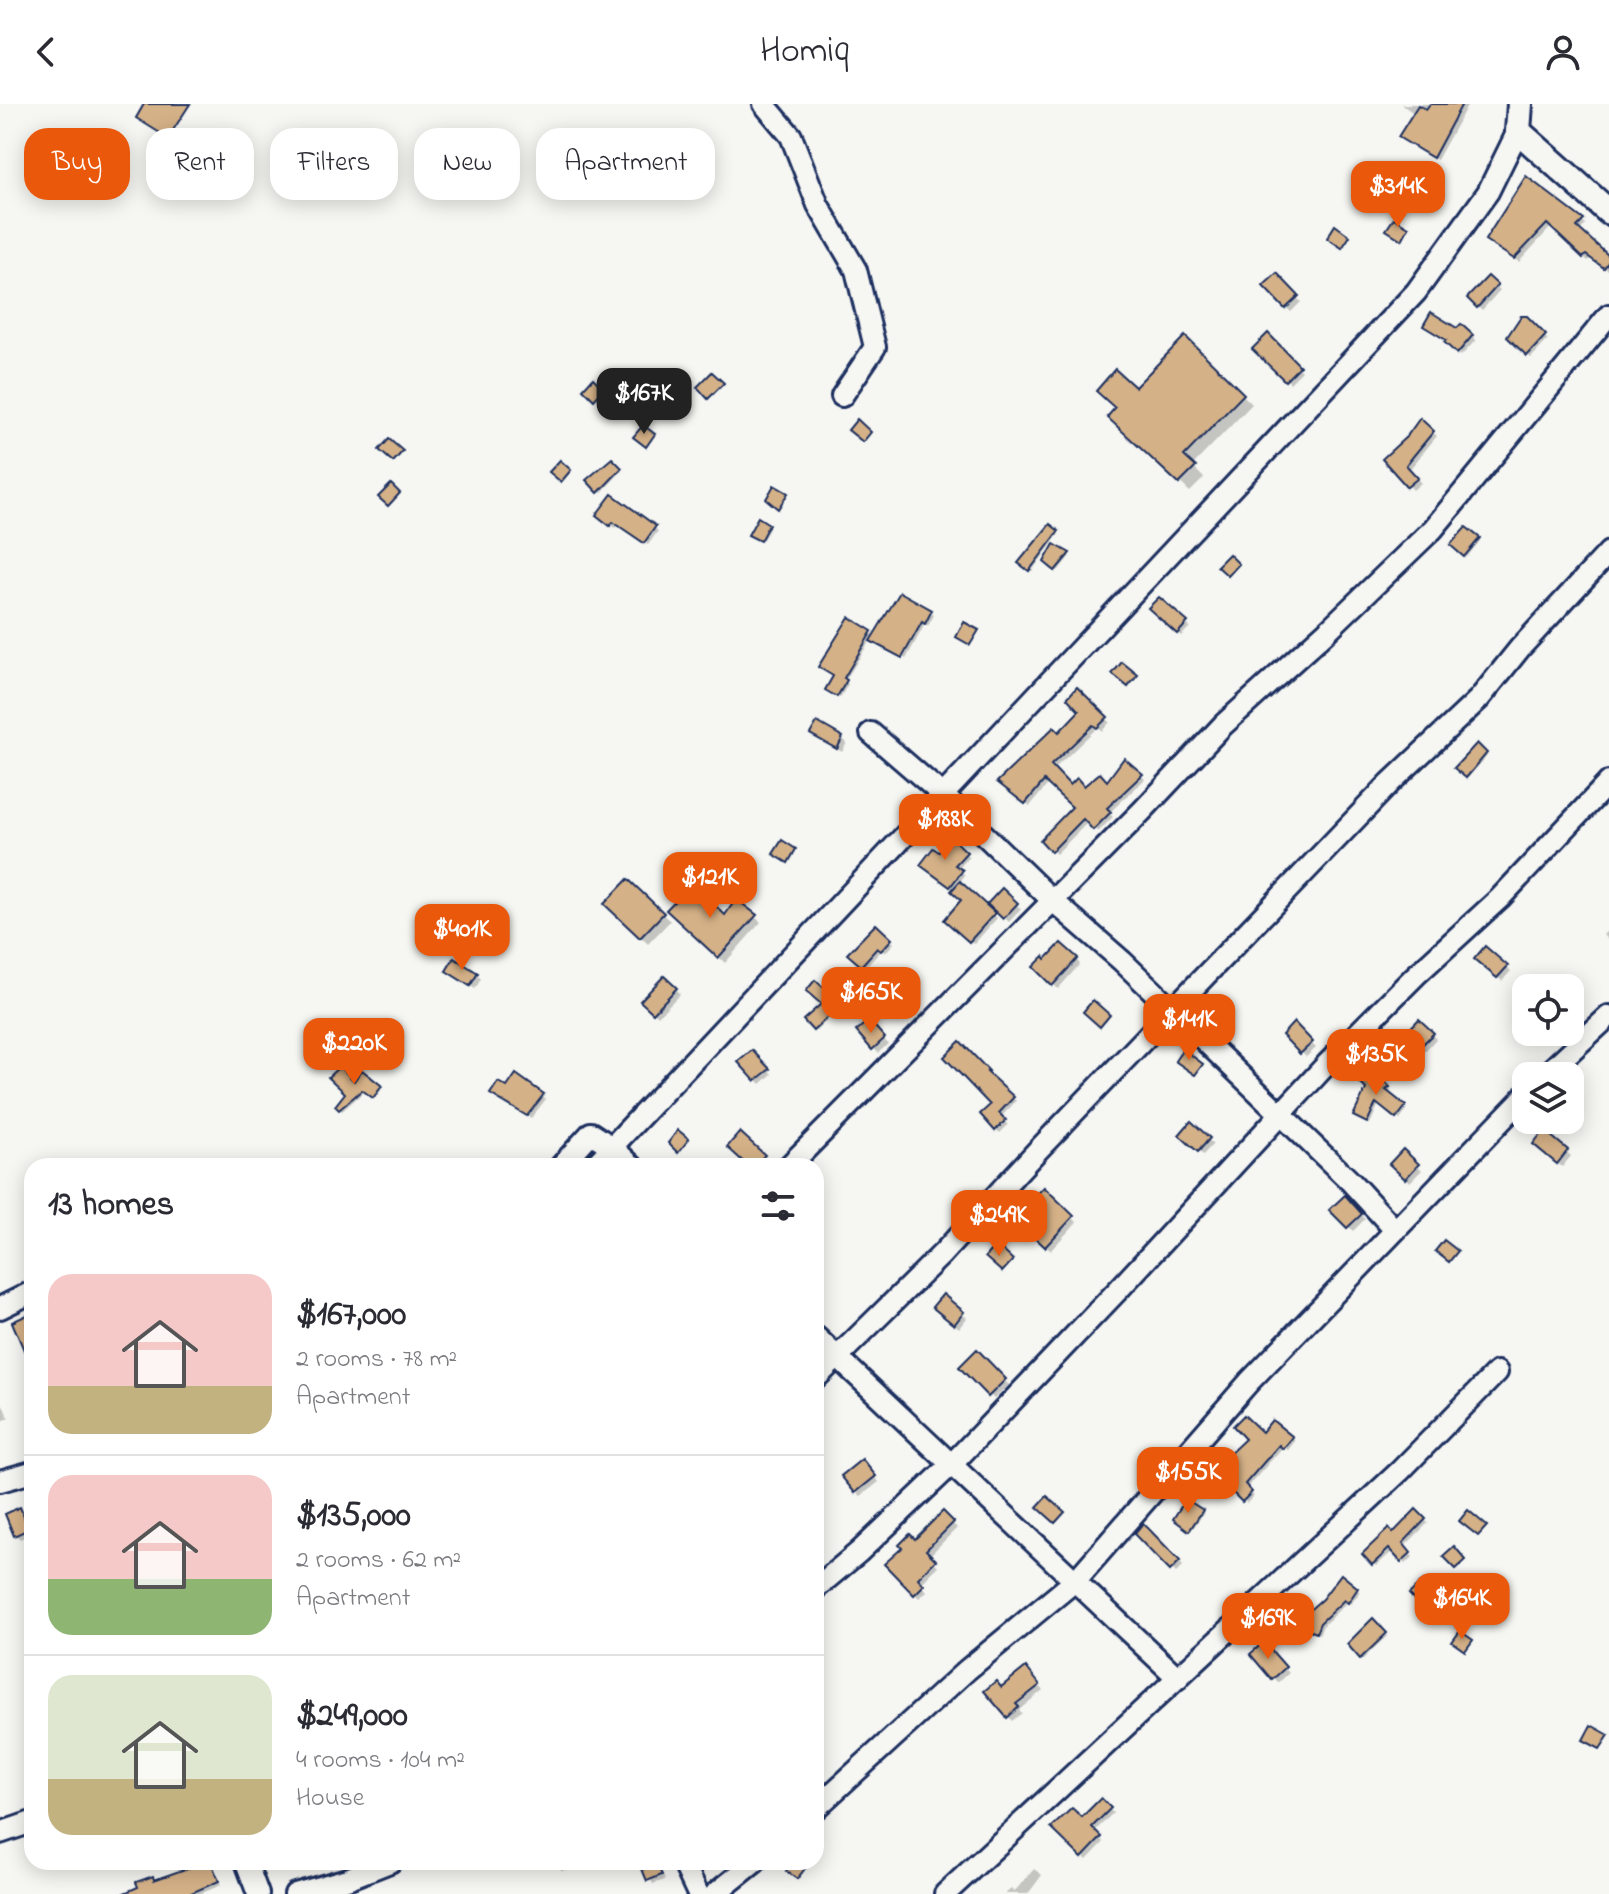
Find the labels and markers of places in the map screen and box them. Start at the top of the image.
pin: $314K [1342,161,1454,229]
pin: $167K [588,368,700,436]
pin: $188K [889,794,1001,862]
pin: $121K [654,852,766,920]
pin: $401K [406,904,518,972]
pin: $165K [815,967,927,1035]
pin: $141K [1133,994,1245,1062]
pin: $220K [298,1018,410,1086]
pin: $135K [1320,1029,1432,1097]
pin: $249K [943,1190,1055,1258]
pin: $155K [1132,1447,1244,1515]
pin: $164K [1406,1573,1518,1641]
pin: $169K [1212,1593,1324,1661]

